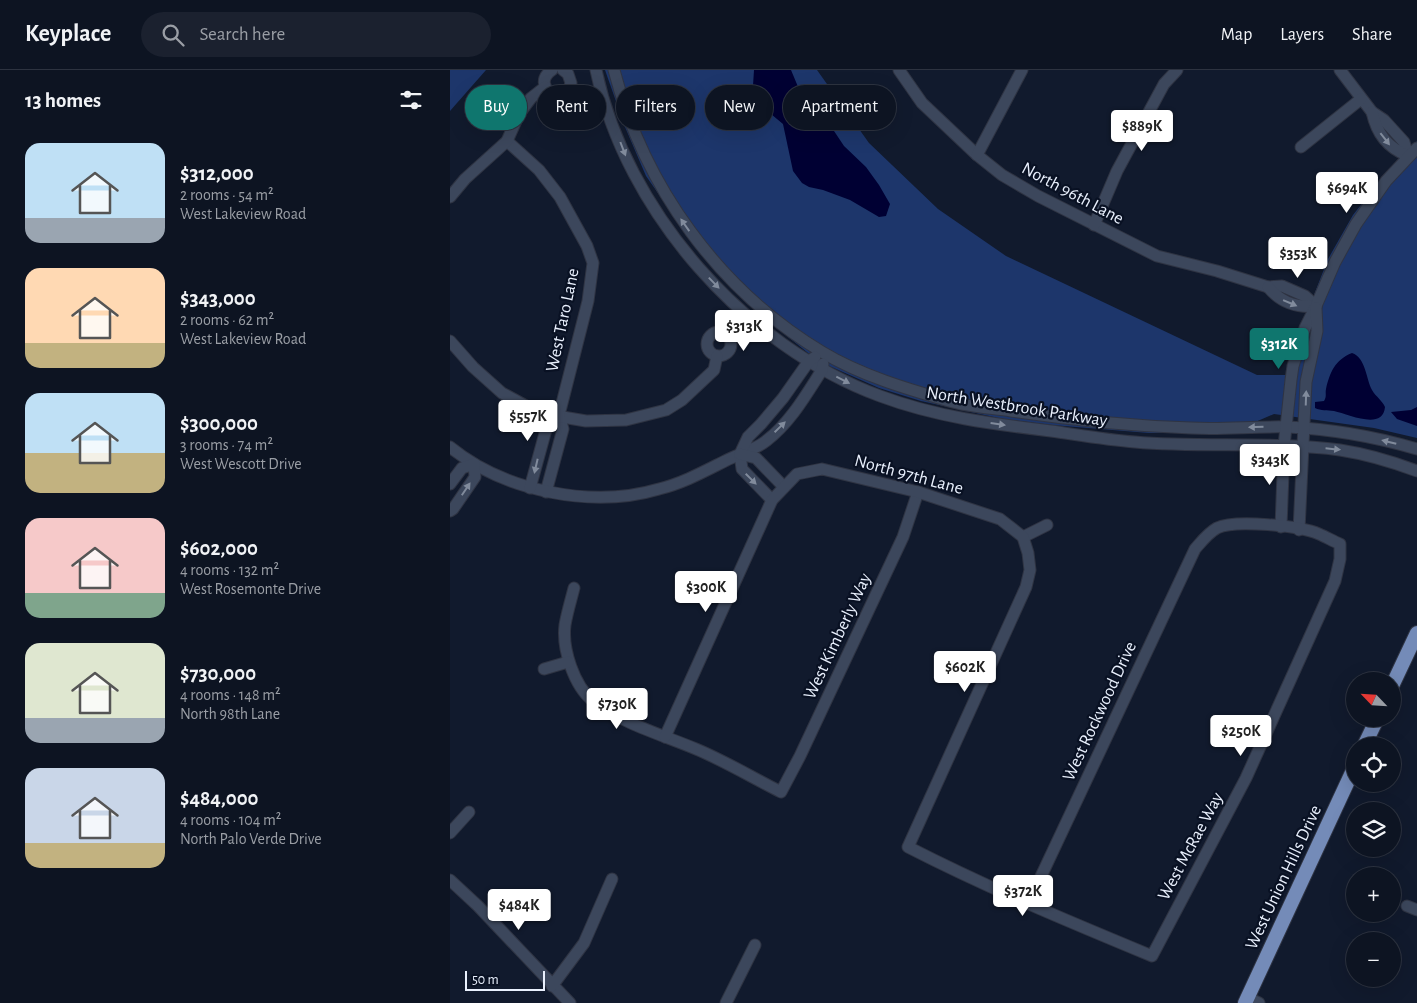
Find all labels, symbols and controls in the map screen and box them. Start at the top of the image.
search box [141,12,491,57]
icon: search [159,21,187,49]
text: Keyplace [25,22,111,46]
text: Search here [199,25,285,44]
text: Map [1221,26,1252,44]
text: Layers [1280,26,1324,44]
text: Share [1352,26,1392,44]
chip: Buy [465,85,527,130]
chip: Rent [537,85,606,130]
chip: Filters [616,85,695,130]
chip: New [705,85,773,130]
chip: Apartment [783,85,896,130]
icon: filters [397,86,425,114]
text: 13 homes [25,90,101,111]
pin: $889K [1107,109,1177,152]
text: $889K [1122,118,1162,134]
one-way arrow [1380,132,1390,146]
one-way arrow [619,142,627,157]
street label: North 96th Lane [1019,159,1127,228]
icon: home [65,163,125,223]
text: $312,000 [180,163,254,184]
pin: $694K [1312,172,1382,214]
text: $694K [1327,180,1367,196]
text: 2 rooms · 54 m² [180,187,274,203]
text: West Lakeview Road [180,206,306,222]
one-way arrow [680,219,691,232]
pin: $353K [1263,236,1333,279]
text: $353K [1279,245,1317,261]
street label: West Taro Lane [543,267,583,374]
one-way arrow [708,276,720,288]
icon: home [65,288,125,348]
text: $343,000 [180,288,256,309]
one-way arrow [1283,299,1297,307]
pin: $313K [709,310,779,352]
text: 2 rooms · 62 m² [180,312,274,328]
text: $313K [726,318,762,334]
pin: $312K [1244,328,1314,370]
text: West Lakeview Road [180,331,306,347]
text: $312K [1261,336,1297,352]
one-way arrow [836,376,850,384]
street label: North Westbrook Parkway [925,384,1109,430]
one-way arrow [1302,389,1310,405]
pin: $557K [493,400,563,442]
text: $557K [509,408,547,424]
icon: home [65,413,125,473]
text: $300,000 [180,413,258,434]
one-way arrow [991,421,1007,429]
one-way arrow [774,422,786,434]
one-way arrow [1248,423,1264,431]
text: 3 rooms · 74 m² [180,437,273,453]
one-way arrow [1382,437,1397,445]
pin: $343K [1235,444,1305,486]
one-way arrow [1325,446,1341,454]
street label: North 97th Lane [852,452,965,498]
text: $343K [1251,452,1289,468]
text: West Wescott Drive [180,456,302,472]
one-way arrow [532,459,540,474]
one-way arrow [745,473,757,485]
one-way arrow [462,482,471,496]
icon: home [65,538,125,598]
text: $602,000 [180,538,258,559]
text: 4 rooms · 132 m² [180,562,279,578]
pin: $300K [671,570,741,613]
street label: West Kimberly Way [801,570,875,702]
text: $300K [686,579,726,595]
text: West Rosemonte Drive [180,581,321,597]
street label: West Rockwood Drive [1060,639,1140,784]
pin: $602K [930,650,1000,693]
text: $602K [945,659,985,675]
icon: home [65,663,125,723]
text: $730,000 [180,663,256,684]
north arrow [1346,672,1401,728]
map controls [1346,672,1401,987]
text: 4 rooms · 148 m² [180,687,281,703]
pin: $730K [582,688,652,730]
text: $730K [598,696,636,712]
text: North 98th Lane [180,706,280,722]
pin: $250K [1206,714,1276,757]
text: $250K [1221,723,1261,739]
button: locate [1346,737,1401,792]
icon: home [65,788,125,848]
text: $484,000 [180,788,259,809]
street label: West McRae Way [1155,789,1227,903]
street label: West Union Hills Drive [1243,802,1325,952]
button: layers [1346,802,1401,857]
text: 4 rooms · 104 m² [180,812,281,828]
text: North Palo Verde Drive [180,831,322,847]
button: + [1346,867,1401,922]
pin: $372K [988,874,1058,917]
text: $372K [1004,883,1042,899]
pin: $484K [484,888,554,931]
text: $484K [499,897,539,913]
button: − [1346,932,1401,987]
scale bar [465,968,545,991]
text: 50 m [472,973,499,987]

